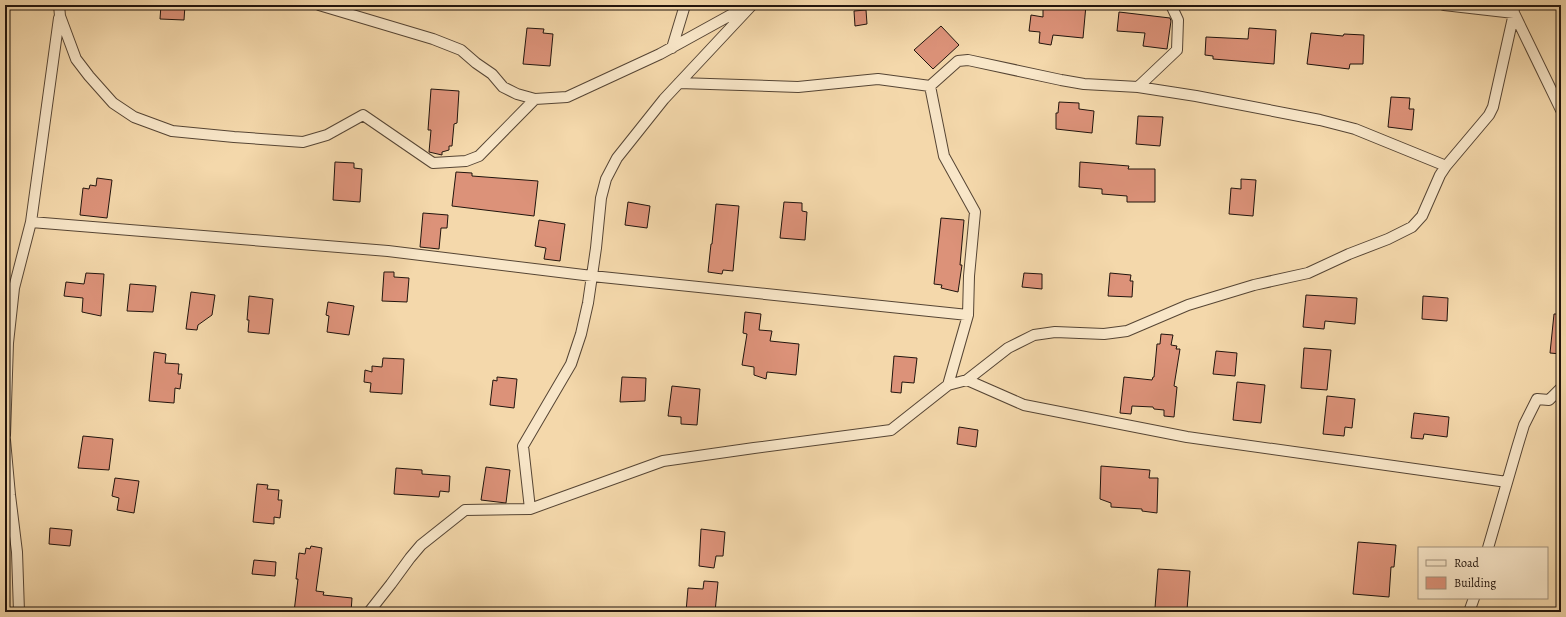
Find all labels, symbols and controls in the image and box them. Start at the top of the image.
legend [1418,547,1548,599]
text: Road [1454,555,1480,571]
text: Building [1454,575,1496,591]

